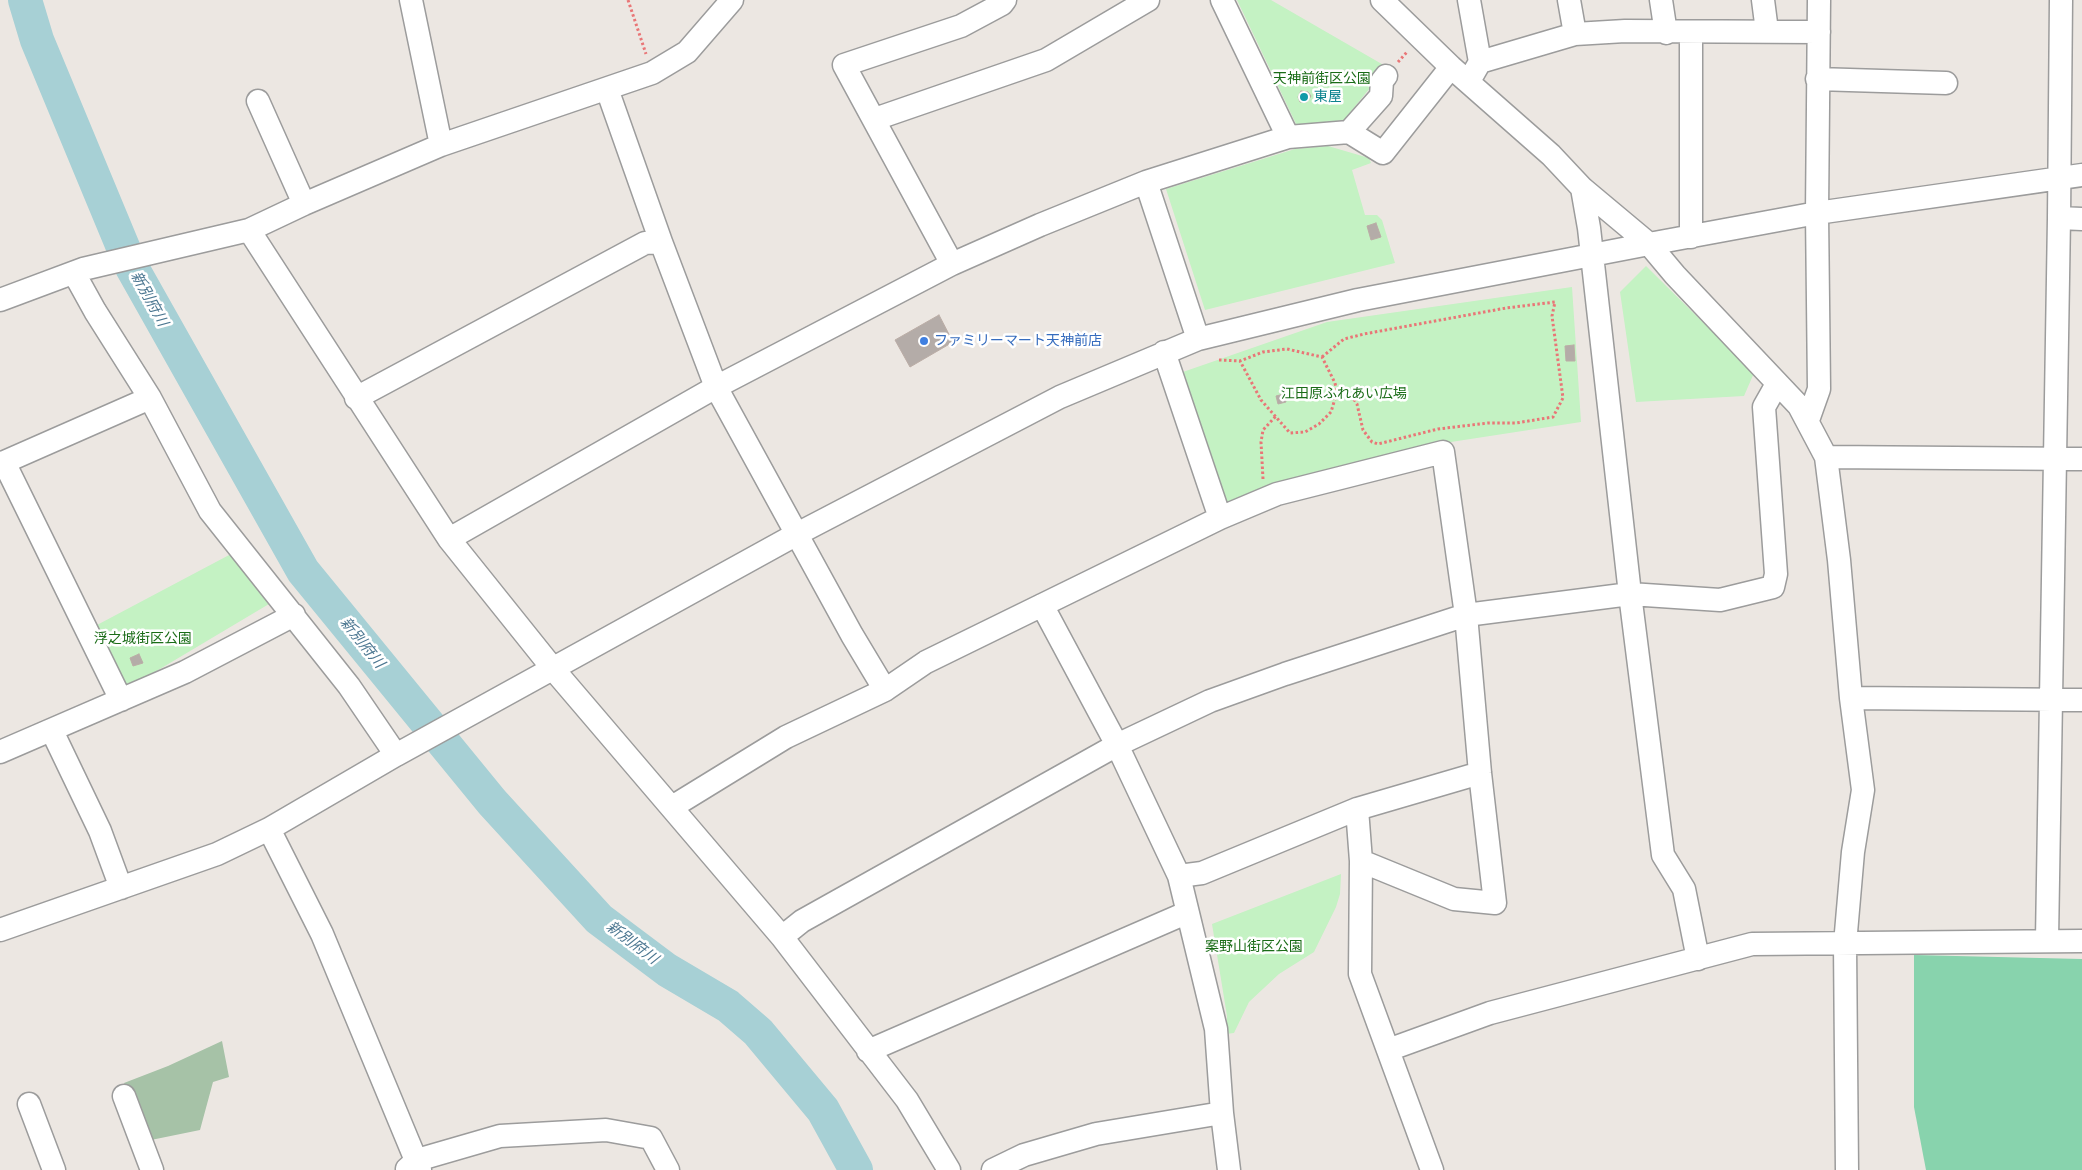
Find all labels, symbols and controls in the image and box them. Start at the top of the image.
park label: 天神前街区公園 [1273,71,1371,87]
place label: 東屋 [1314,89,1342,105]
marker: 東屋 [1298,91,1310,103]
water label: 新別府川 [127,268,171,330]
place label: ファミリーマート天神前店 [934,333,1102,349]
marker: ファミリーマート天神前店 [918,335,930,347]
park label: 江田原ふれあい広場 [1281,386,1407,402]
water label: 新別府川 [336,614,388,672]
park label: 浮之城街区公園 [94,631,192,647]
water label: 新別府川 [603,918,661,968]
park label: 案野山街区公園 [1205,939,1303,955]

